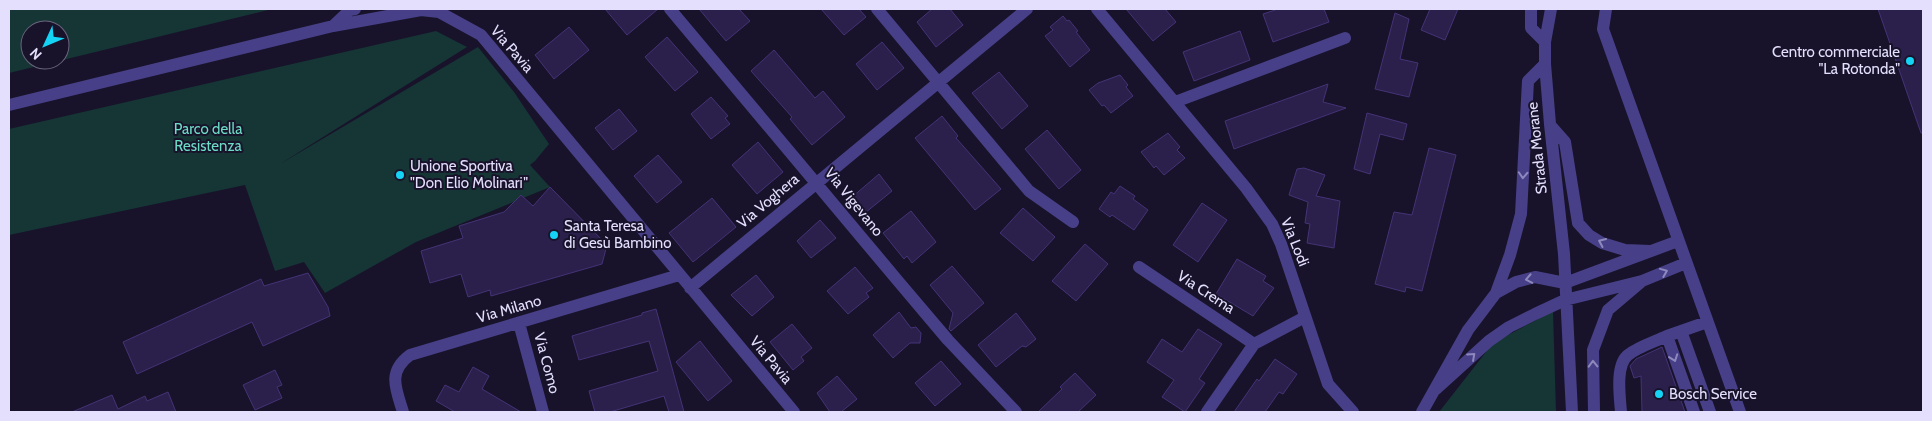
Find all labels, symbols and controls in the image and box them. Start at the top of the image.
north arrow [20,20,70,70]
street label: Via Pavia [487,22,538,77]
place label: Centro commerciale "La Rotonda" [1772,43,1900,78]
text: N [26,44,46,64]
marker: Centro commerciale "La Rotonda" [1904,55,1916,67]
street label: Strada Morane [1523,101,1551,195]
park label: Parco della Resistenza [174,120,243,155]
place label: Unione Sportiva "Don Elio Molinari" [410,157,528,192]
street label: Via Vigevano [821,164,887,240]
marker: Unione Sportiva "Don Elio Molinari" [394,169,406,181]
street label: Via Voghera [733,169,803,232]
one-way arrow [1517,171,1528,179]
street label: Via Lodi [1277,215,1313,269]
place label: Santa Teresa di Gesù Bambino [564,217,671,252]
marker: Santa Teresa di Gesù Bambino [548,229,560,241]
one-way arrow [1598,238,1607,249]
street label: Via Crema [1174,267,1239,318]
one-way arrow [1659,268,1668,278]
one-way arrow [1525,273,1534,284]
street label: Via Milano [475,291,543,327]
street label: Via Como [530,331,564,395]
street label: Via Pavia [746,333,797,388]
one-way arrow [1467,353,1476,362]
one-way arrow [1668,353,1678,362]
one-way arrow [1588,359,1598,367]
place label: Bosch Service [1669,385,1757,403]
marker: Bosch Service [1653,388,1665,400]

